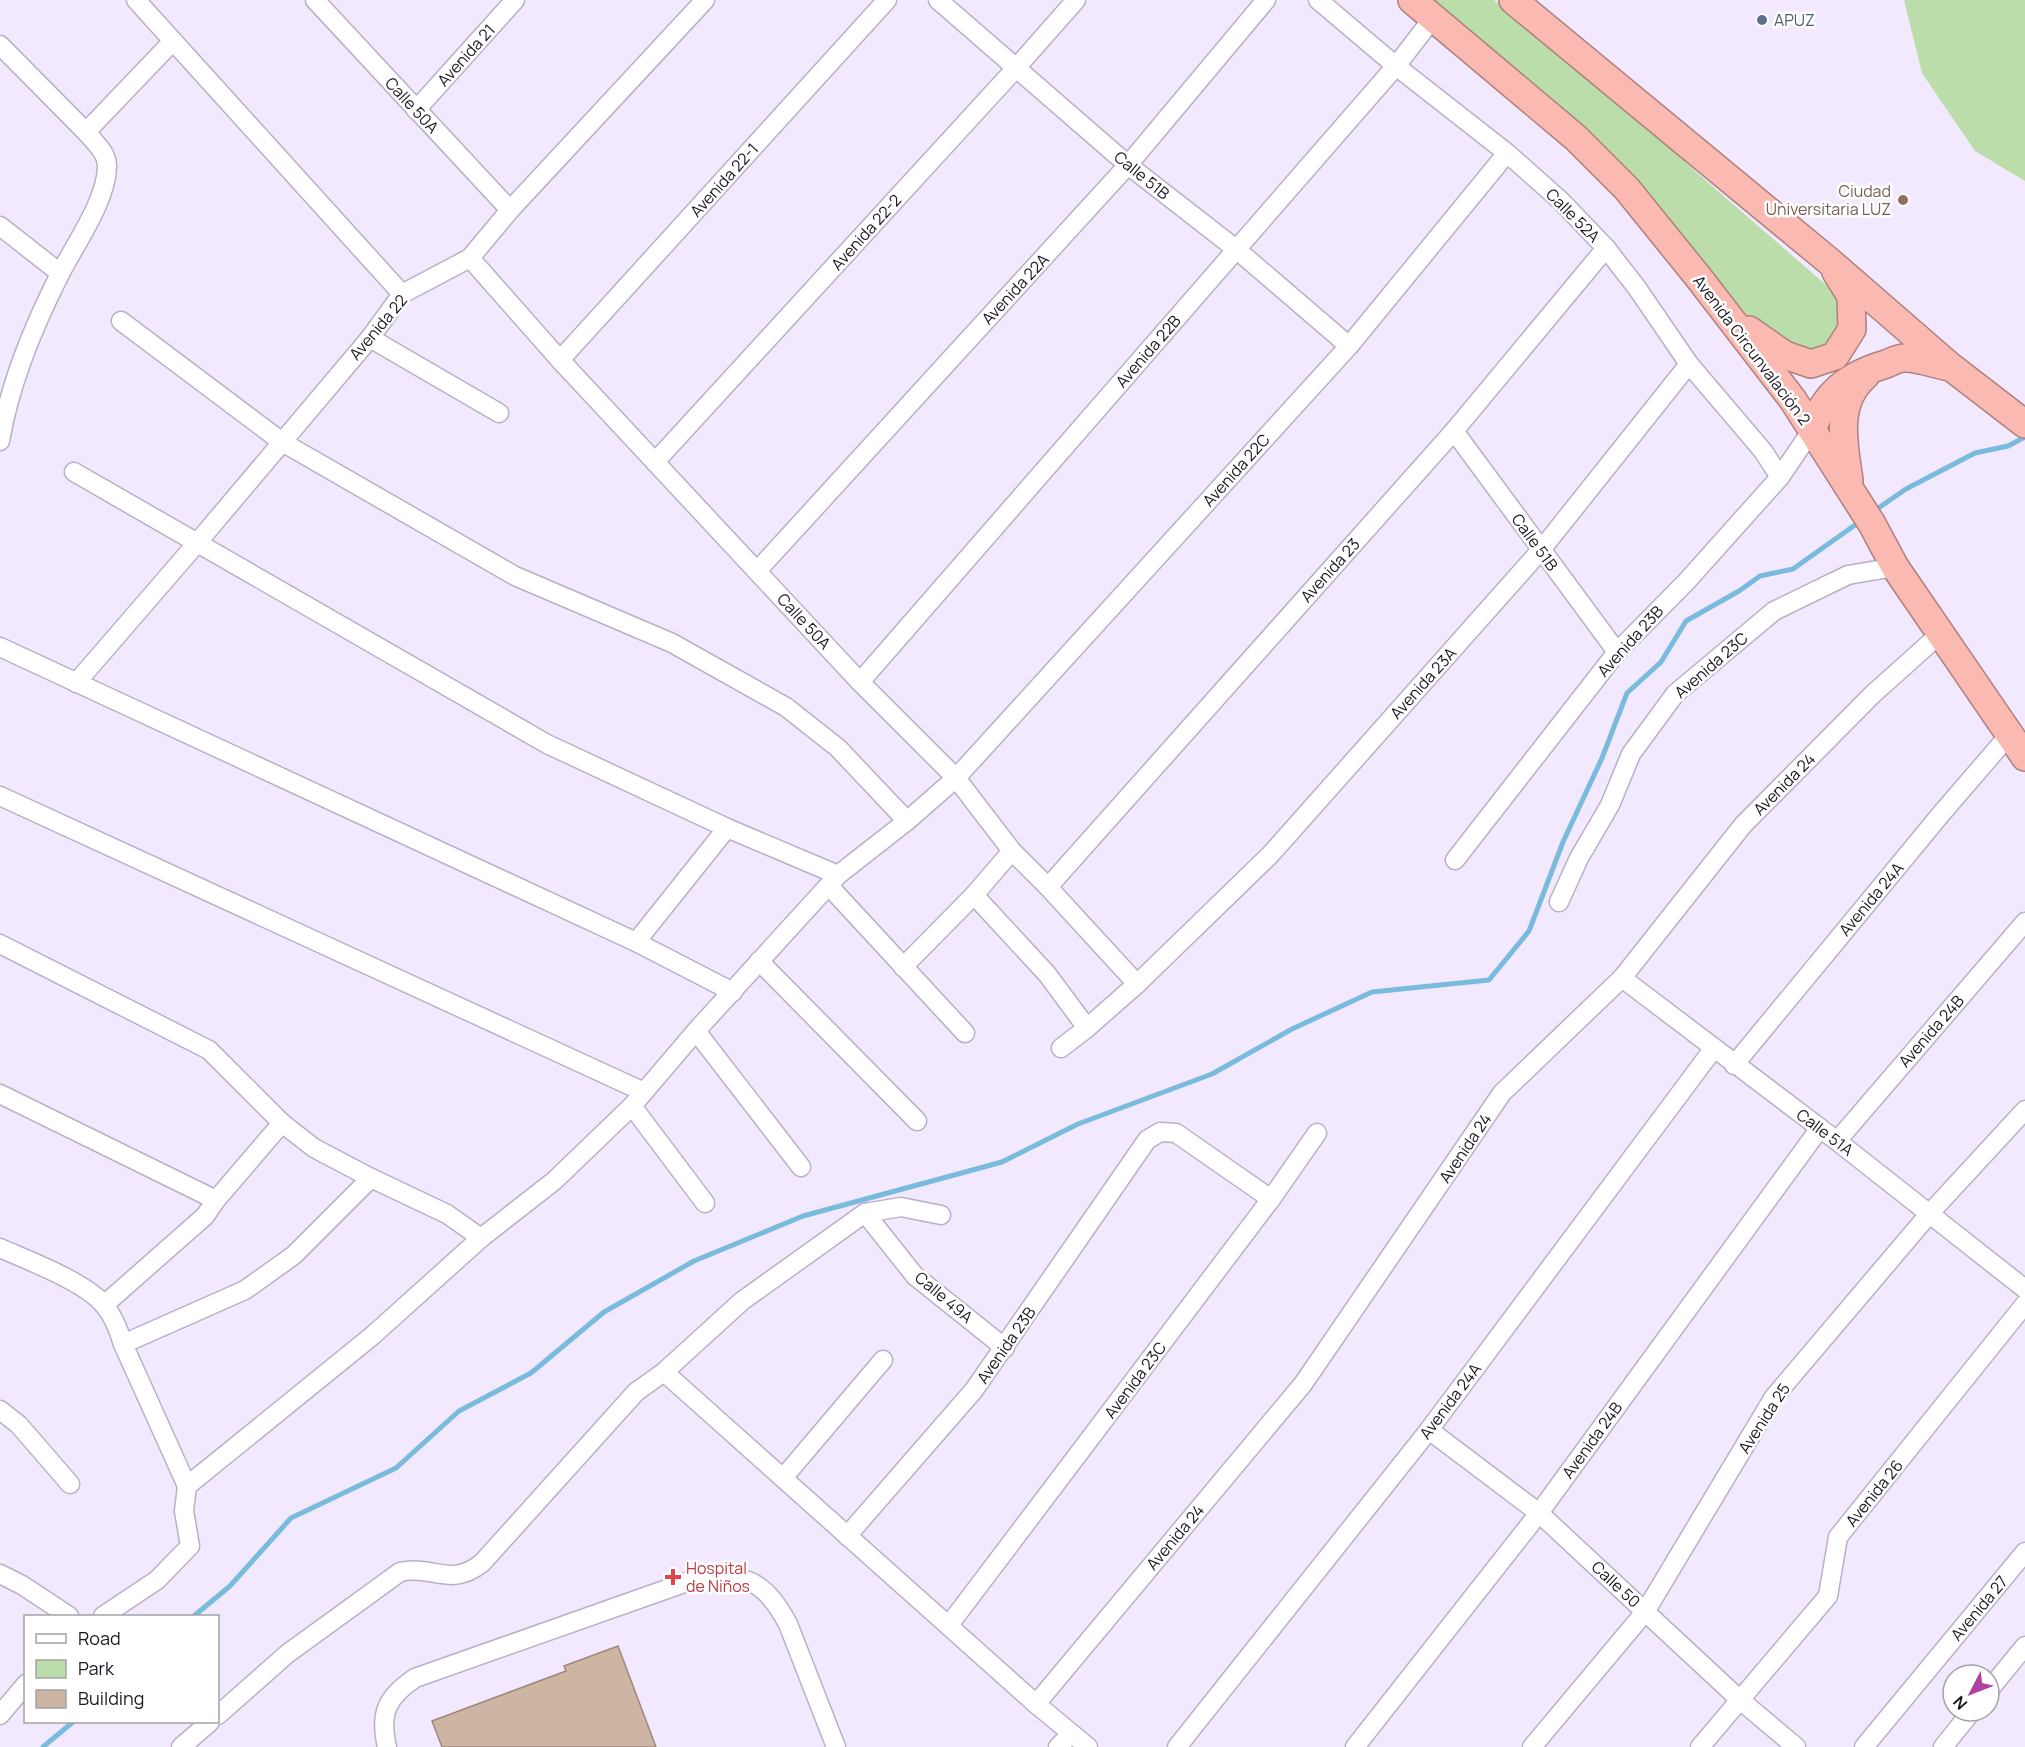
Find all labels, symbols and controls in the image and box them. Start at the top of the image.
place label: APUZ [1774,9,1815,31]
marker: APUZ [1755,13,1769,27]
street label: Avenida 21 [432,19,500,91]
street label: Calle 50A [380,72,444,138]
street label: Avenida 22-1 [685,138,763,222]
street label: Calle 51B [1110,146,1175,204]
place label: Ciudad Universitaria LUZ [1766,180,1891,220]
street label: Calle 52A [1541,183,1605,247]
street label: Avenida 22-2 [826,189,906,275]
marker: Ciudad Universitaria LUZ [1896,193,1910,207]
street label: Avenida 22A [977,249,1053,329]
street label: Avenida Circunvalación 2 [1688,270,1816,430]
street label: Avenida 22 [344,289,412,365]
street label: Avenida 22B [1110,310,1186,392]
street label: Avenida 22C [1197,429,1275,511]
street label: Calle 51B [1507,509,1563,575]
street label: Avenida 23 [1295,533,1365,607]
street label: Calle 50A [772,588,836,654]
street label: Avenida 23B [1592,600,1668,681]
street label: Avenida 23C [1670,627,1752,703]
street label: Avenida 23A [1385,642,1461,724]
street label: Avenida 24 [1748,748,1820,820]
street label: Avenida 24A [1834,858,1908,940]
street label: Avenida 24B [1893,990,1969,1072]
street label: Calle 51A [1792,1103,1858,1161]
street label: Avenida 24 [1434,1109,1496,1187]
street label: Calle 49A [910,1266,978,1328]
street label: Avenida 23B [971,1302,1041,1388]
street label: Avenida 23C [1099,1337,1171,1423]
street label: Avenida 24A [1414,1359,1486,1443]
street label: Avenida 25 [1733,1379,1795,1457]
street label: Avenida 24B [1557,1397,1627,1483]
street label: Avenida 26 [1840,1455,1908,1531]
street label: Avenida 24 [1141,1499,1209,1575]
street label: Calle 50 [1587,1556,1645,1612]
place label: Hospital de Niños [686,1557,750,1597]
marker: Hospital de Niños [664,1568,682,1586]
street label: Avenida 27 [1945,1571,2013,1645]
legend [24,1615,219,1723]
text: Road [78,1626,121,1650]
text: Park [78,1656,115,1680]
north arrow [1941,1663,2001,1723]
text: Building [78,1686,144,1710]
text: N [1948,1691,1972,1715]

